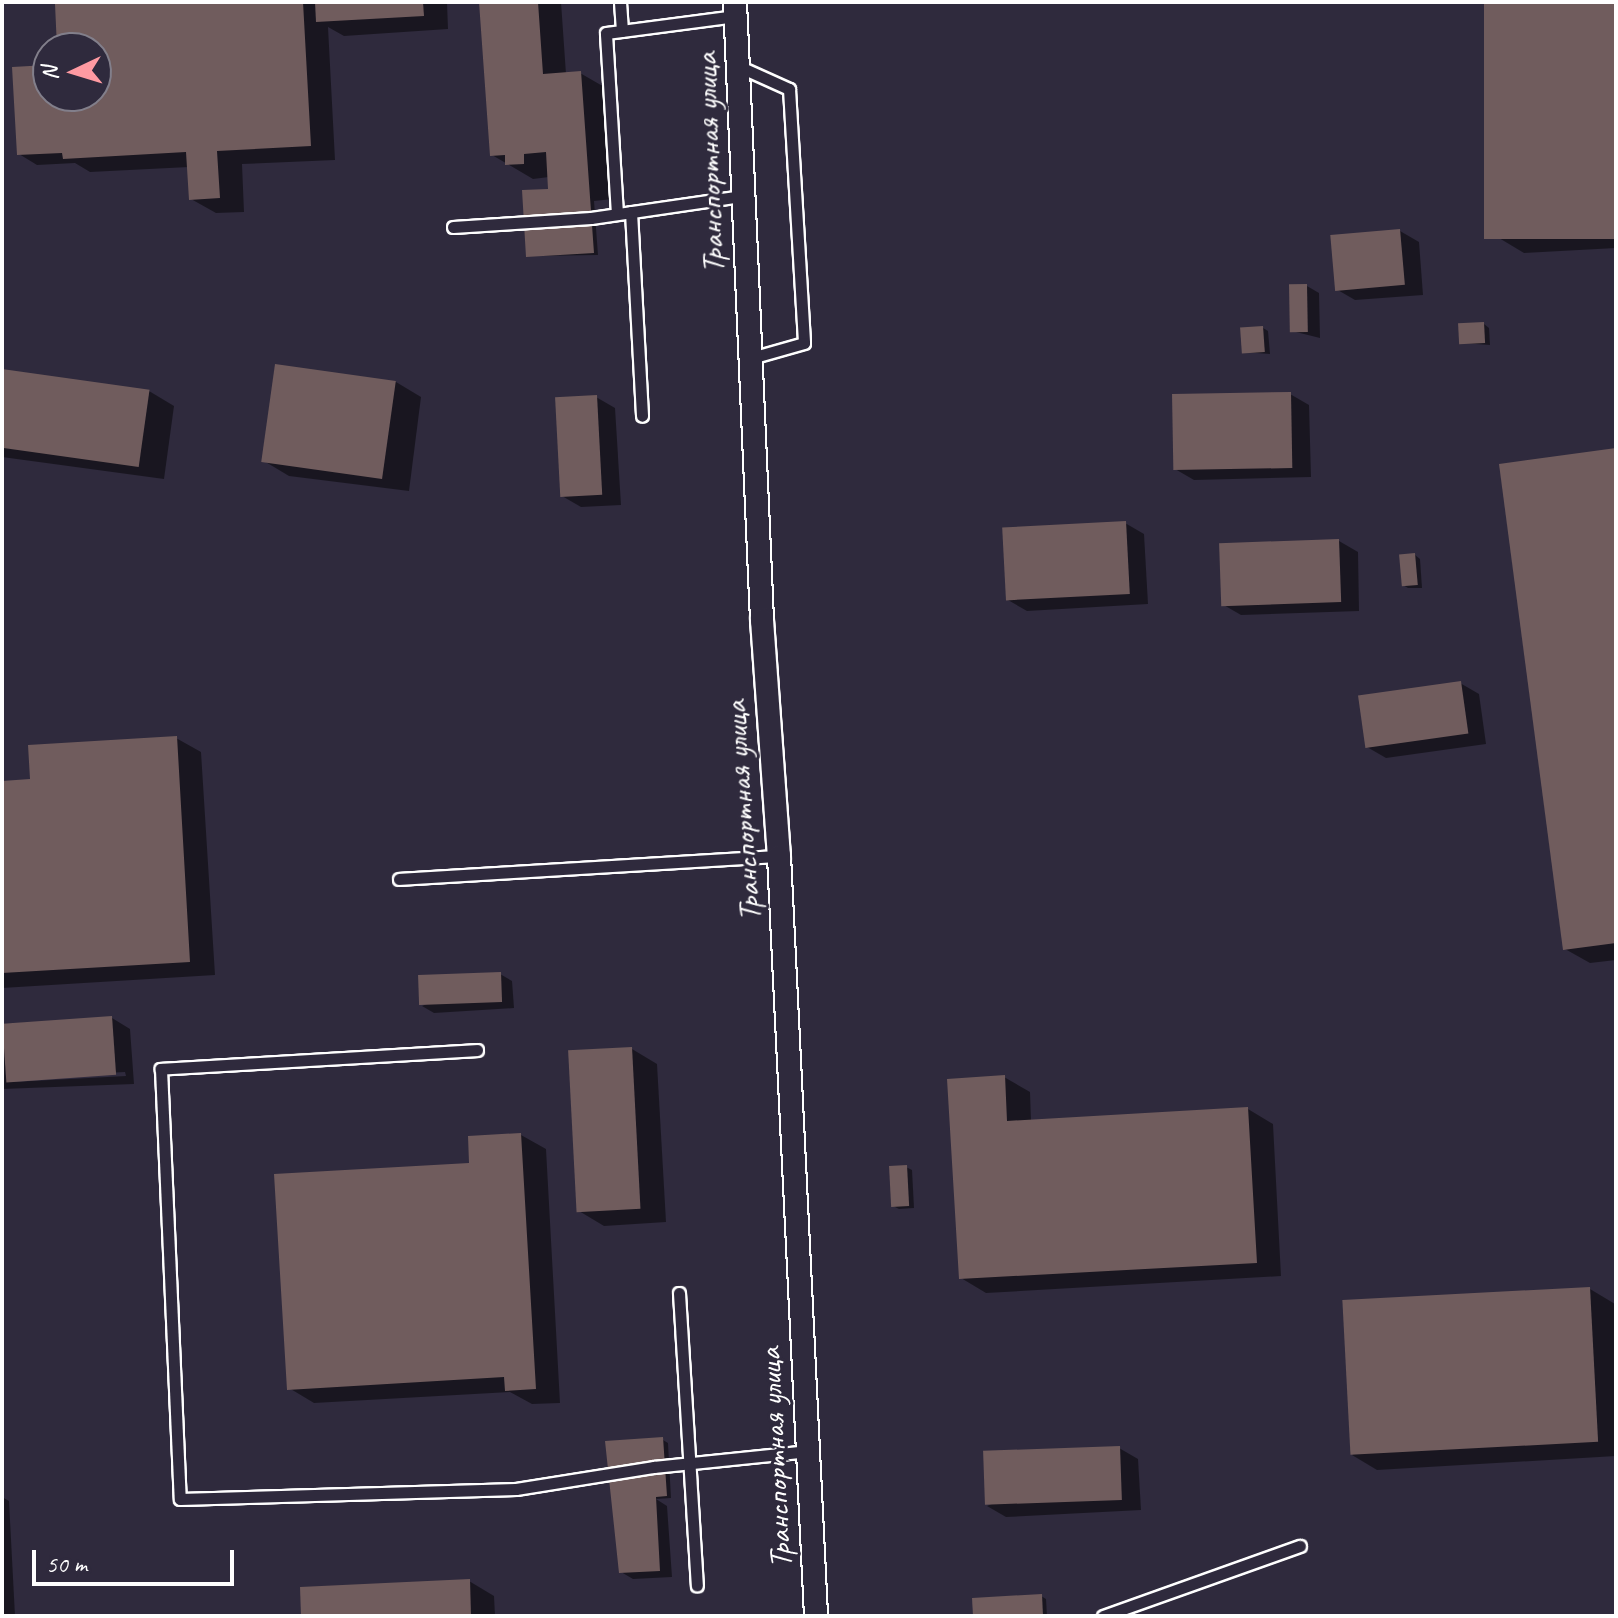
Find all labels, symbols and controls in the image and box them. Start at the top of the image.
north arrow [32,32,112,112]
street label: Транспортная улица [687,50,733,276]
text: N [36,66,64,81]
street label: Транспортная улица [716,698,770,924]
street label: Транспортная улица [751,1345,801,1571]
scale bar [36,1534,238,1584]
text: 50 m [46,1549,87,1579]

